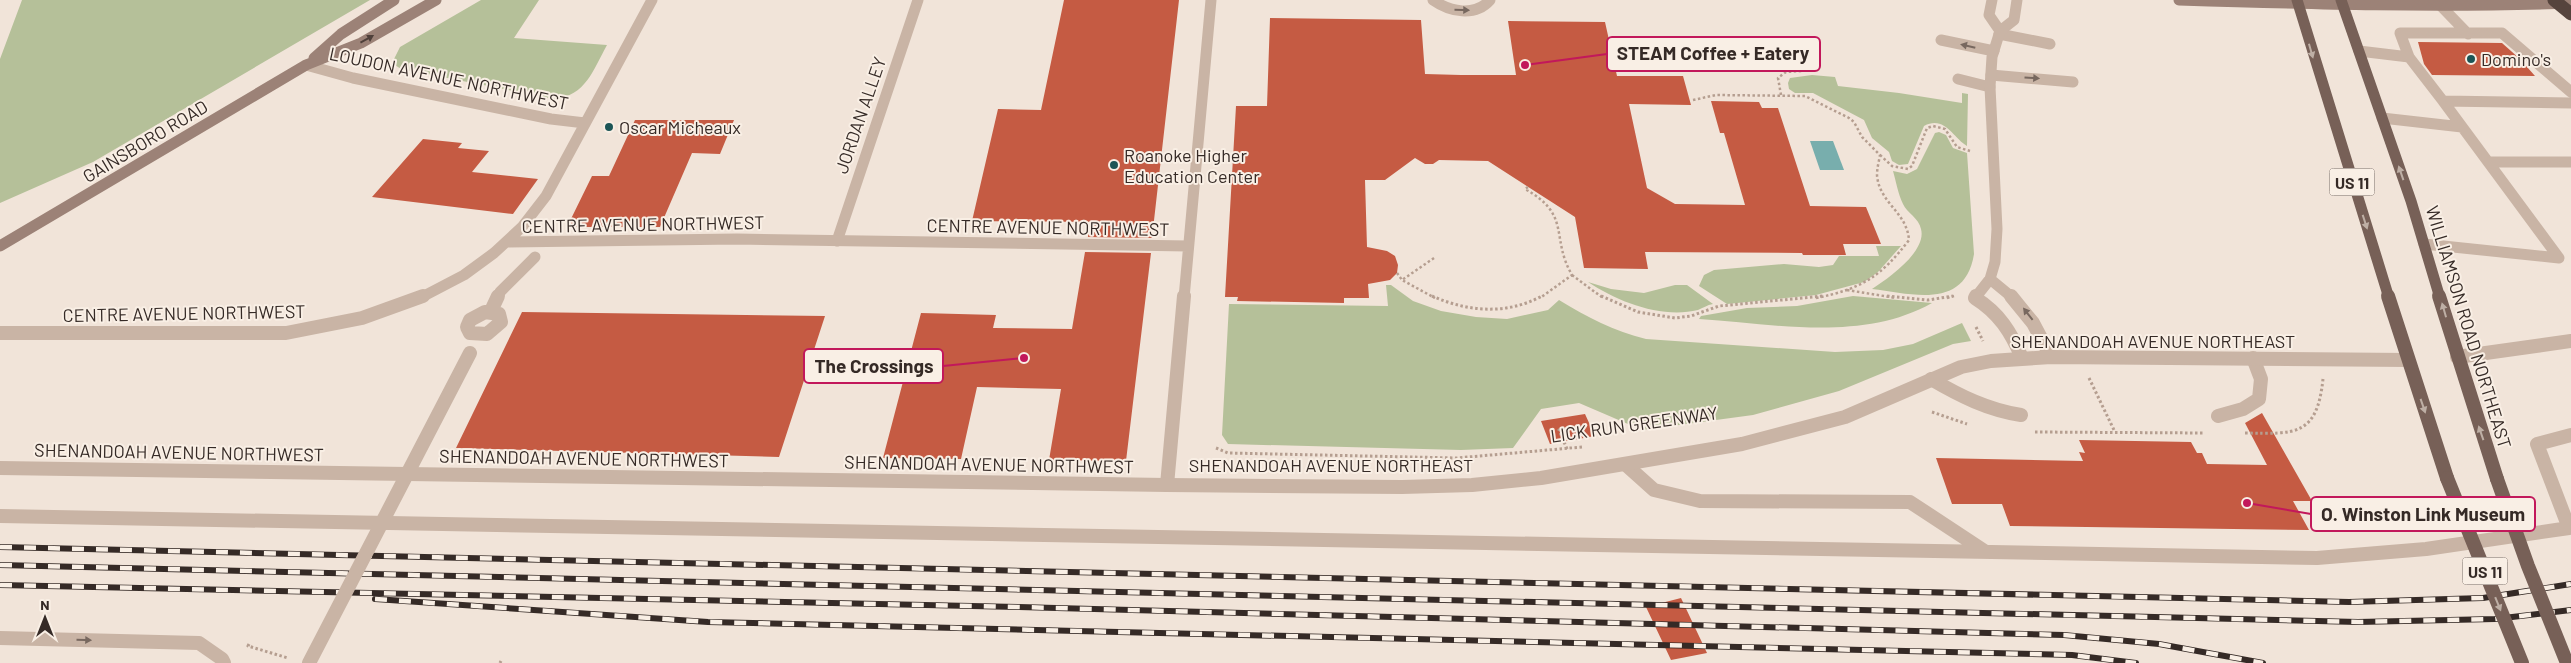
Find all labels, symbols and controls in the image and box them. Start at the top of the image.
one-way arrow [1455,6,1471,14]
one-way arrow [360,35,375,43]
callout: STEAM Coffee + Eatery [1607,37,1820,71]
text: STEAM Coffee + Eatery [1617,41,1810,64]
one-way arrow [1959,41,1975,49]
street label: LOUDON AVENUE NORTHWEST [327,42,571,114]
one-way arrow [2308,43,2316,58]
place label: Domino's [2481,48,2551,70]
marker: Domino's [2465,53,2477,65]
street label: JORDAN ALLEY [830,54,890,176]
one-way arrow [2024,74,2040,82]
street label: GAINSBORO ROAD [79,95,211,187]
place label: Oscar Micheaux [619,116,741,138]
marker: Oscar Micheaux [603,121,615,133]
place label: Roanoke Higher Education Center [1124,144,1260,187]
marker: Roanoke Higher Education Center [1108,159,1120,171]
one-way arrow [2397,165,2404,180]
road number: US 11 [2330,168,2374,196]
street label: WILLIAMSON ROAD NORTHEAST [2422,203,2516,451]
street label: CENTRE AVENUE NORTHWEST [522,211,764,237]
street label: CENTRE AVENUE NORTHWEST [927,214,1169,240]
one-way arrow [2362,215,2370,230]
street label: CENTRE AVENUE NORTHWEST [63,300,305,326]
one-way arrow [2439,302,2447,317]
one-way arrow [2023,308,2034,321]
street label: SHENANDOAH AVENUE NORTHEAST [2011,330,2295,352]
callout: The Crossings [804,349,943,383]
text: The Crossings [814,354,934,377]
one-way arrow [2419,399,2427,414]
street label: LICK RUN GREENWAY [1549,401,1719,447]
one-way arrow [2477,425,2484,440]
street label: SHENANDOAH AVENUE NORTHWEST [34,438,324,466]
street label: SHENANDOAH AVENUE NORTHWEST [439,444,729,472]
street label: SHENANDOAH AVENUE NORTHWEST [844,450,1134,478]
street label: SHENANDOAH AVENUE NORTHEAST [1189,454,1473,476]
callout: O. Winston Link Museum [2311,497,2535,531]
text: O. Winston Link Museum [2321,502,2525,525]
road number: US 11 [2462,558,2508,584]
north arrow [20,593,70,643]
text: N [40,596,50,613]
one-way arrow [2495,597,2502,612]
one-way arrow [76,636,92,644]

